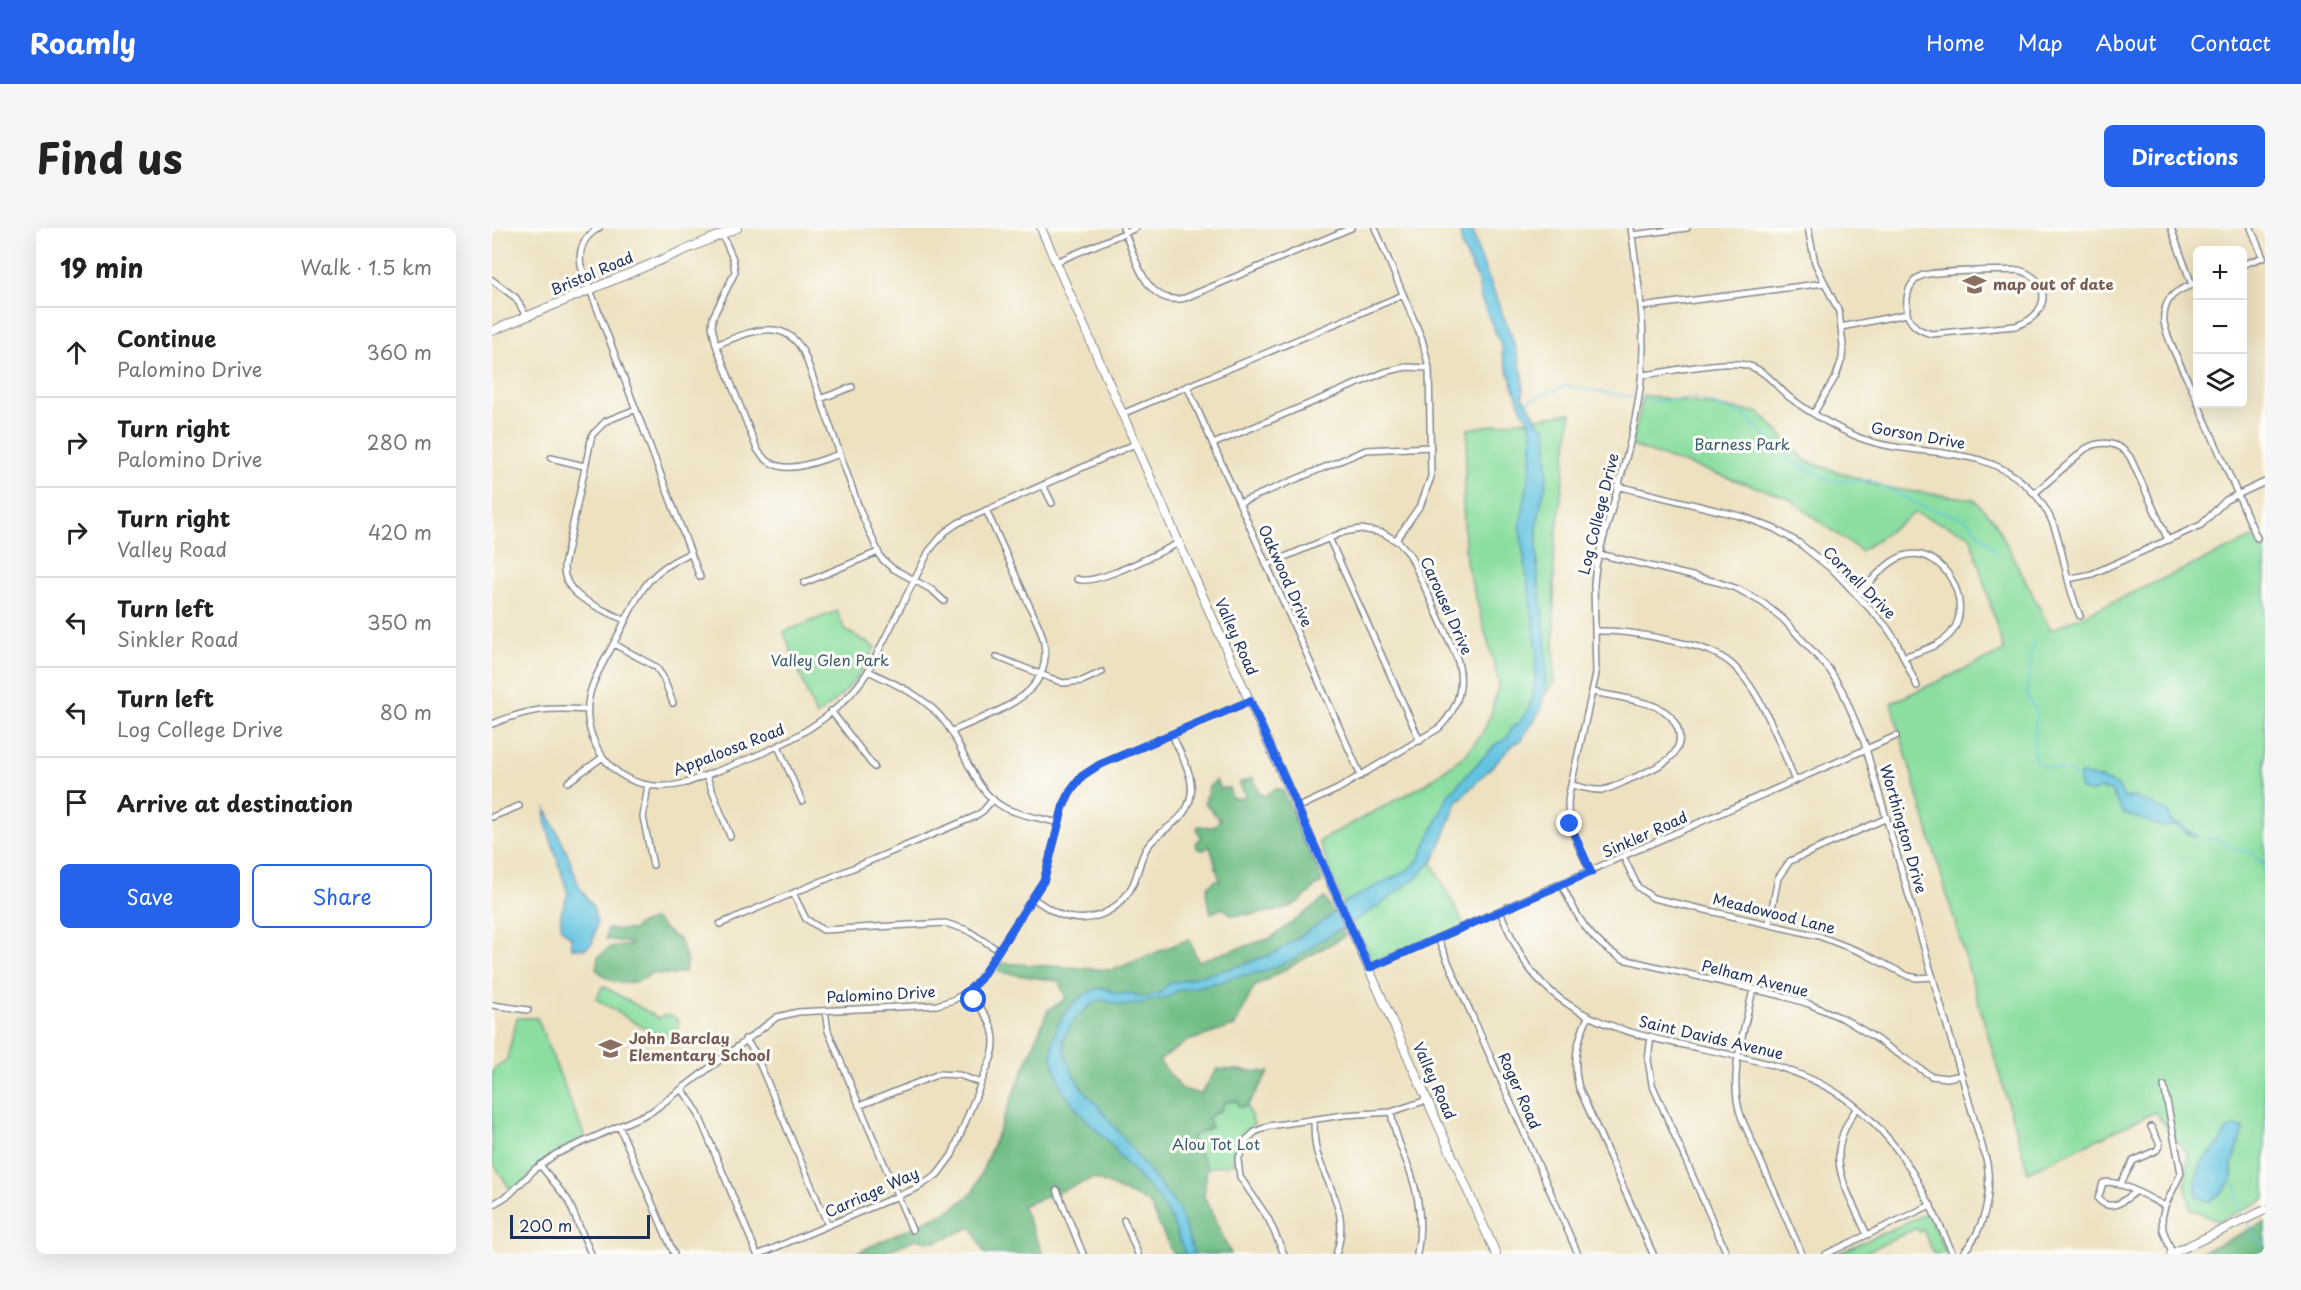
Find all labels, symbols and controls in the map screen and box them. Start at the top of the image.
text: Roamly [30,21,136,64]
text: Home [1926,26,1985,58]
text: Map [2018,26,2063,58]
text: About [2096,26,2157,58]
text: Contact [2190,26,2271,58]
text: Find us [36,125,183,188]
button: Directions [2104,125,2265,187]
street label: Bristol Road [546,245,637,300]
map controls [2193,246,2247,408]
button: + [2193,246,2247,300]
text: 19 min [60,248,143,287]
text: Walk · 1.5 km [300,252,432,282]
school or university icon: map out of date [1962,272,1988,298]
place label: map out of date [1993,272,2114,295]
button: − [2193,300,2247,354]
text: Continue [117,321,216,354]
icon: ahead [60,336,93,369]
text: 360 m [366,337,432,367]
text: Palomino Drive [117,354,262,384]
button: layers [2193,354,2247,408]
text: Turn right [117,411,230,444]
street label: Gorson Drive [1869,415,1967,454]
icon: right [60,426,93,459]
text: 280 m [367,427,432,457]
park label: Barness Park [1694,432,1790,455]
text: Palomino Drive [117,444,262,474]
street label: Log College Drive [1571,450,1624,577]
text: Turn right [117,501,230,534]
icon: right [60,516,93,549]
text: 420 m [368,517,432,547]
street label: Oakwood Drive [1254,521,1319,630]
text: Valley Road [117,534,227,564]
street label: Cornell Drive [1818,540,1902,624]
street label: Carousel Drive [1415,553,1479,658]
text: Turn left [117,591,214,624]
street label: Valley Road [1210,594,1265,679]
icon: left [60,606,93,639]
text: 350 m [367,607,432,637]
text: Sinkler Road [117,624,239,654]
park label: Valley Glen Park [771,648,889,671]
text: Turn left [117,681,214,714]
icon: left [60,696,93,729]
text: 80 m [380,697,432,727]
text: Log College Drive [117,714,283,744]
street label: Appaloosa Road [669,717,788,780]
street label: Worthington Drive [1875,761,1934,896]
icon: arrive [60,786,93,819]
text: Arrive at destination [117,786,353,819]
street label: Sinkler Road [1598,805,1691,863]
route end [1556,810,1582,836]
button: Save [60,864,240,928]
button: Share [252,864,432,928]
street label: Meadowood Lane [1711,886,1838,939]
street label: Pelham Avenue [1699,953,1811,1002]
street label: Palomino Drive [826,979,936,1008]
route start [960,986,986,1012]
street label: Saint Davids Avenue [1637,1009,1786,1064]
place label: John Barclay Elementary School [629,1026,770,1066]
school or university icon: John Barclay Elementary School [598,1035,624,1061]
street label: Valley Road [1408,1038,1463,1123]
street label: Roger Road [1493,1048,1548,1132]
park label: Alou Tot Lot [1172,1132,1260,1155]
street label: Carriage Way [821,1161,922,1223]
scale bar [510,1212,650,1240]
text: 200 m [519,1213,572,1237]

